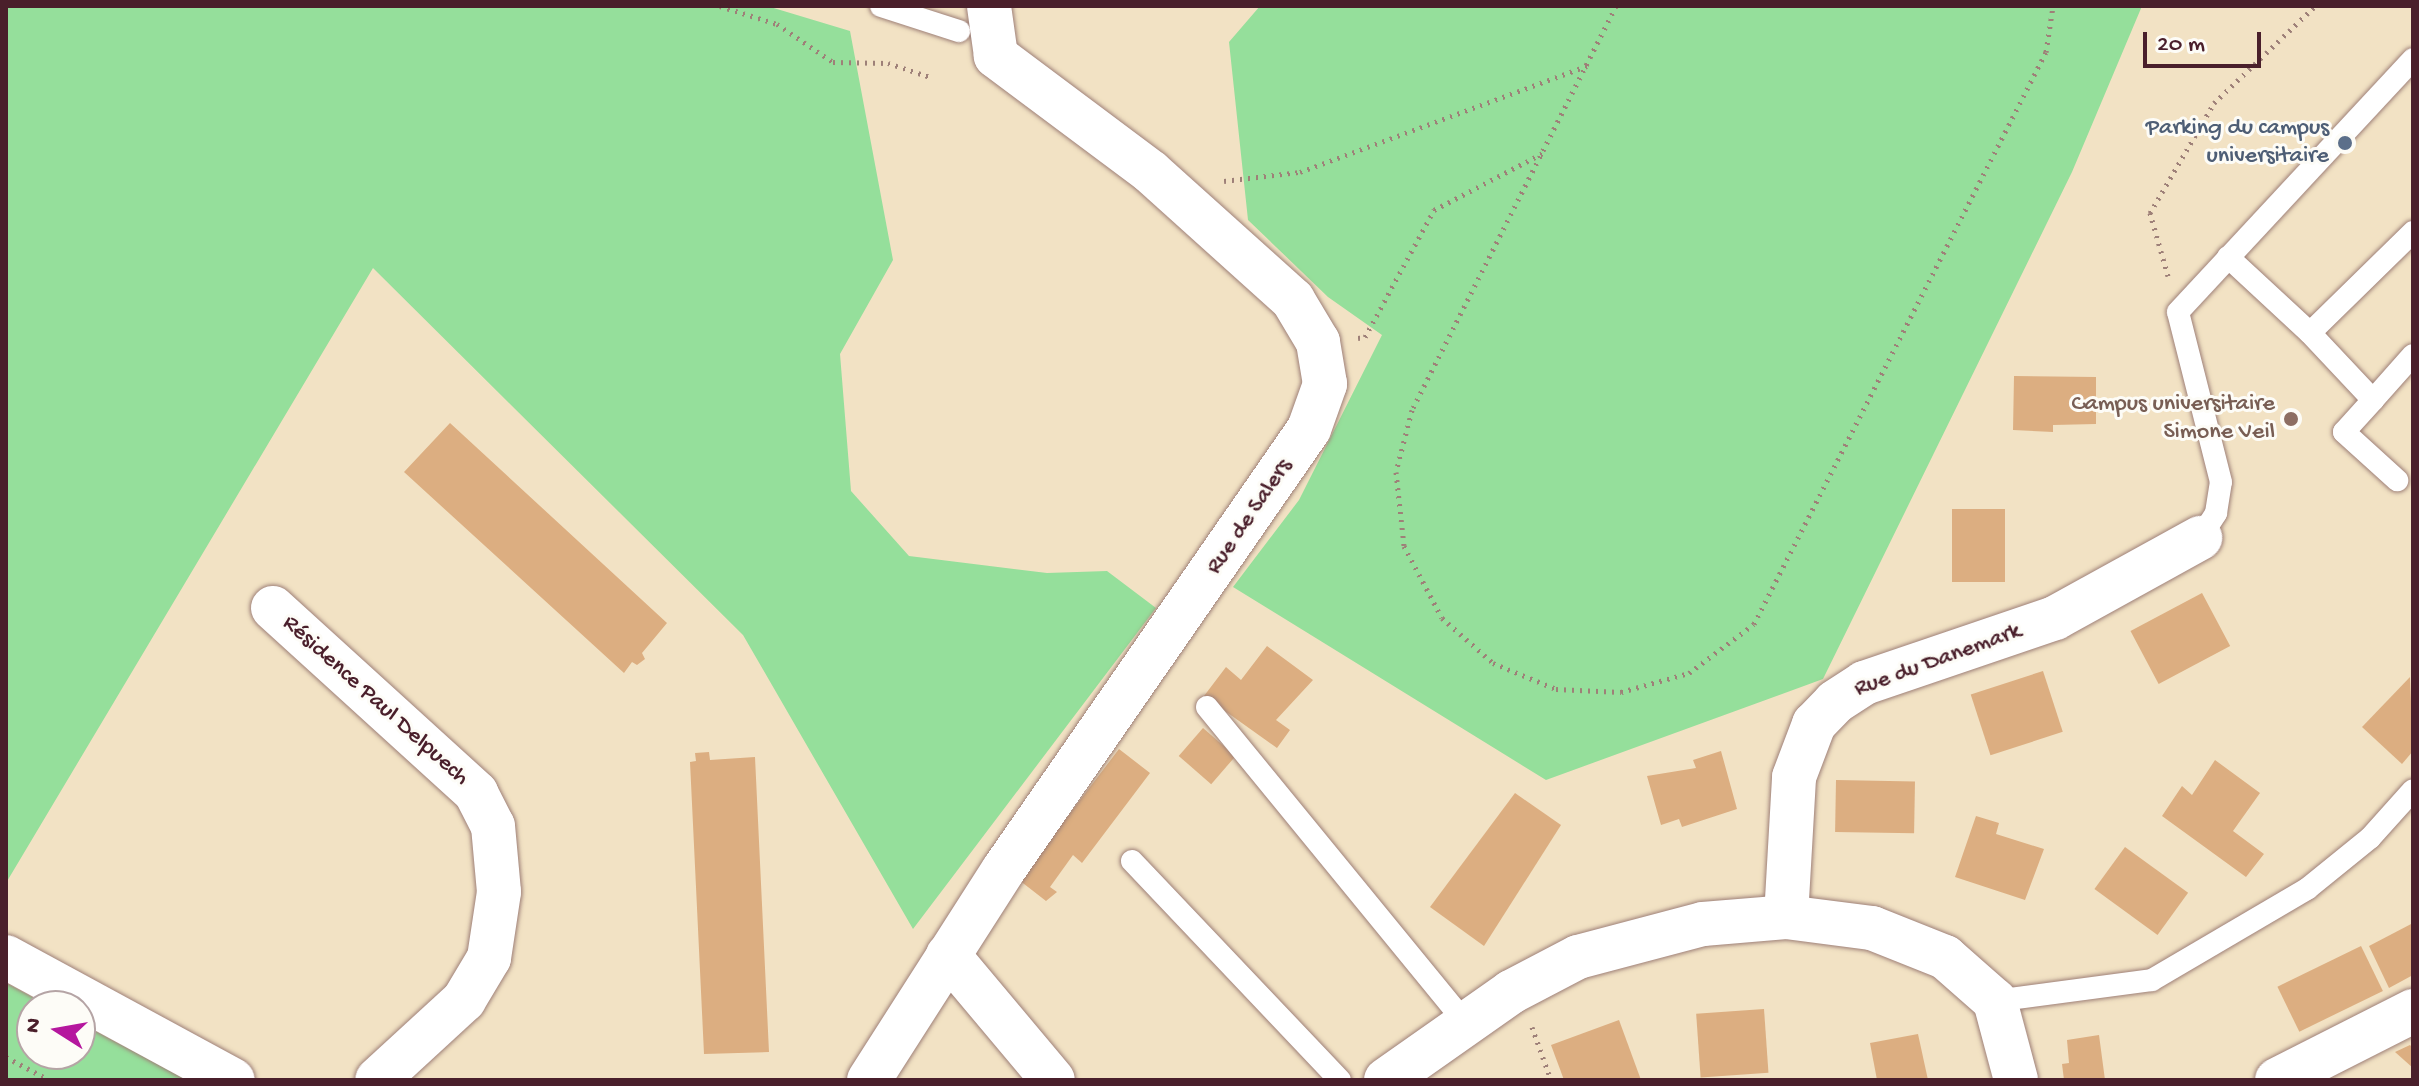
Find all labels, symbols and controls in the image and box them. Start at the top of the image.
scale bar [2147,16,2265,66]
text: 20 m [2157,31,2205,60]
place label: Parking du campus universitaire [2146,115,2329,171]
marker: Parking du campus universitaire [2336,134,2354,152]
place label: Campus universitaire Simone Veil [2071,391,2275,447]
marker: Campus universitaire Simone Veil [2282,410,2300,428]
street label: Rue de Salers [1201,454,1299,580]
street label: Résidence Paul Delpuech [276,609,474,793]
street label: Rue du Danemark [1851,618,2025,704]
north arrow [16,990,96,1070]
text: N [20,1016,49,1035]

